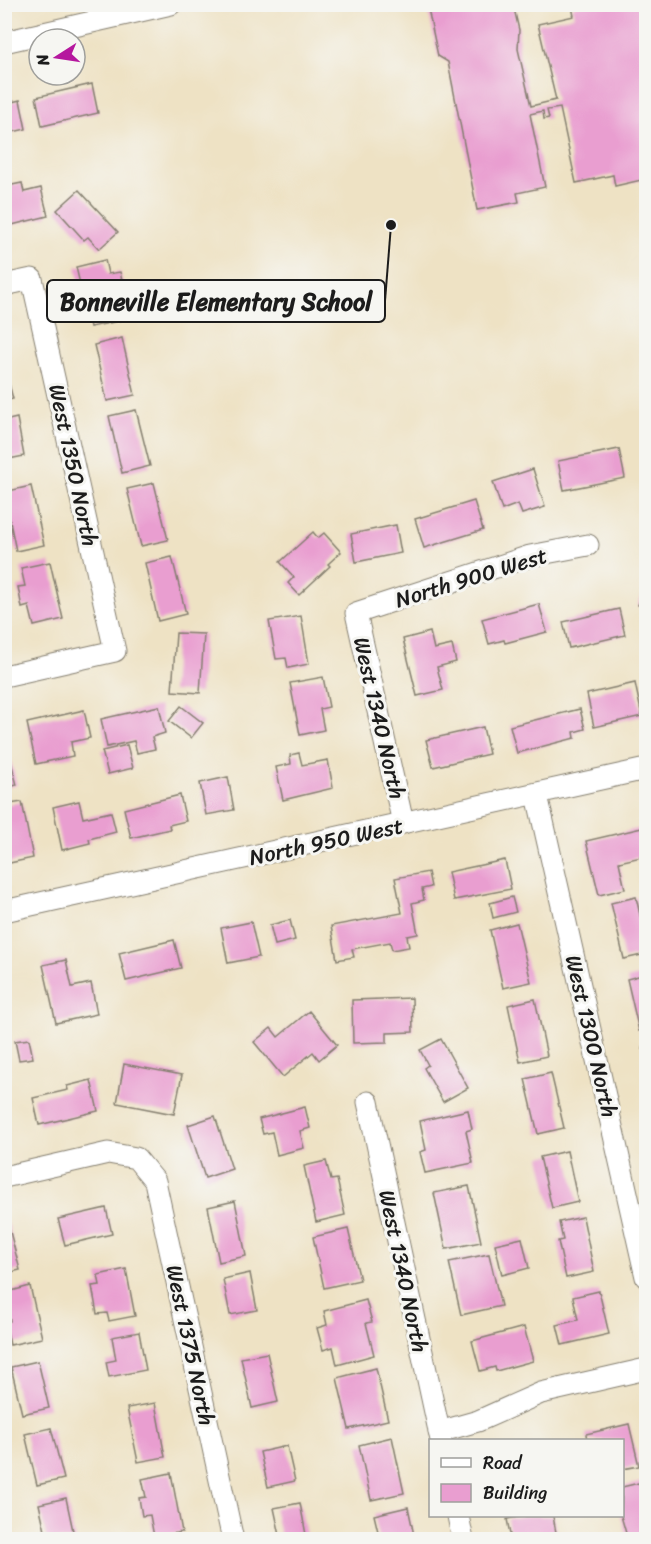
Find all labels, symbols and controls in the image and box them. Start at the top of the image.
north arrow [27,27,87,87]
text: N [27,51,58,69]
callout: Bonneville Elementary School [47,280,385,322]
text: Bonneville Elementary School [60,281,373,323]
street label: West 1350 North [37,380,110,550]
street label: North 900 West [390,536,552,619]
street label: West 1340 North [342,633,417,803]
street label: North 950 West [245,806,407,877]
street label: West 1300 North [554,951,629,1121]
street label: West 1340 North [367,1186,440,1356]
street label: West 1375 North [154,1261,227,1429]
legend [429,1439,624,1517]
text: Road [483,1447,523,1479]
text: Building [483,1477,547,1509]

